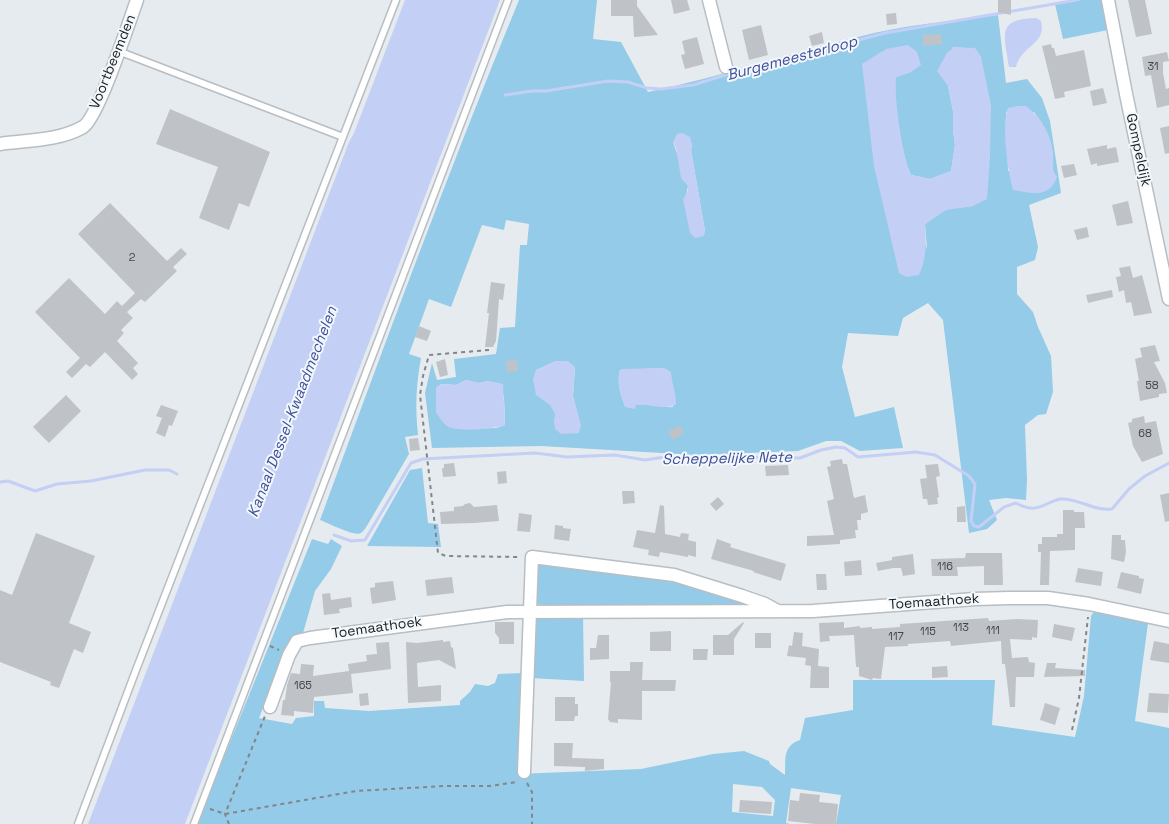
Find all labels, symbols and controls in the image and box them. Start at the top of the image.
street label: Voortbeemden [86,12,140,112]
water label: Burgemeesterloop [725,33,859,85]
house number: 31 [1147,60,1159,74]
street label: Gompeldijk [1122,112,1154,188]
house number: 2 [129,251,135,265]
water label: Kanaal Dessel-Kwaadmechelen [245,304,341,520]
house number: 58 [1145,379,1159,393]
house number: 68 [1138,427,1152,441]
water label: Scheppelijke Nete [662,449,792,469]
house number: 116 [937,560,953,574]
street label: Toemaathoek [888,590,980,614]
street label: Toemaathoek [331,613,423,643]
house number: 113 [953,621,969,635]
house number: 111 [986,624,1000,638]
house number: 115 [920,625,936,639]
house number: 117 [888,630,904,644]
house number: 165 [294,679,312,693]

